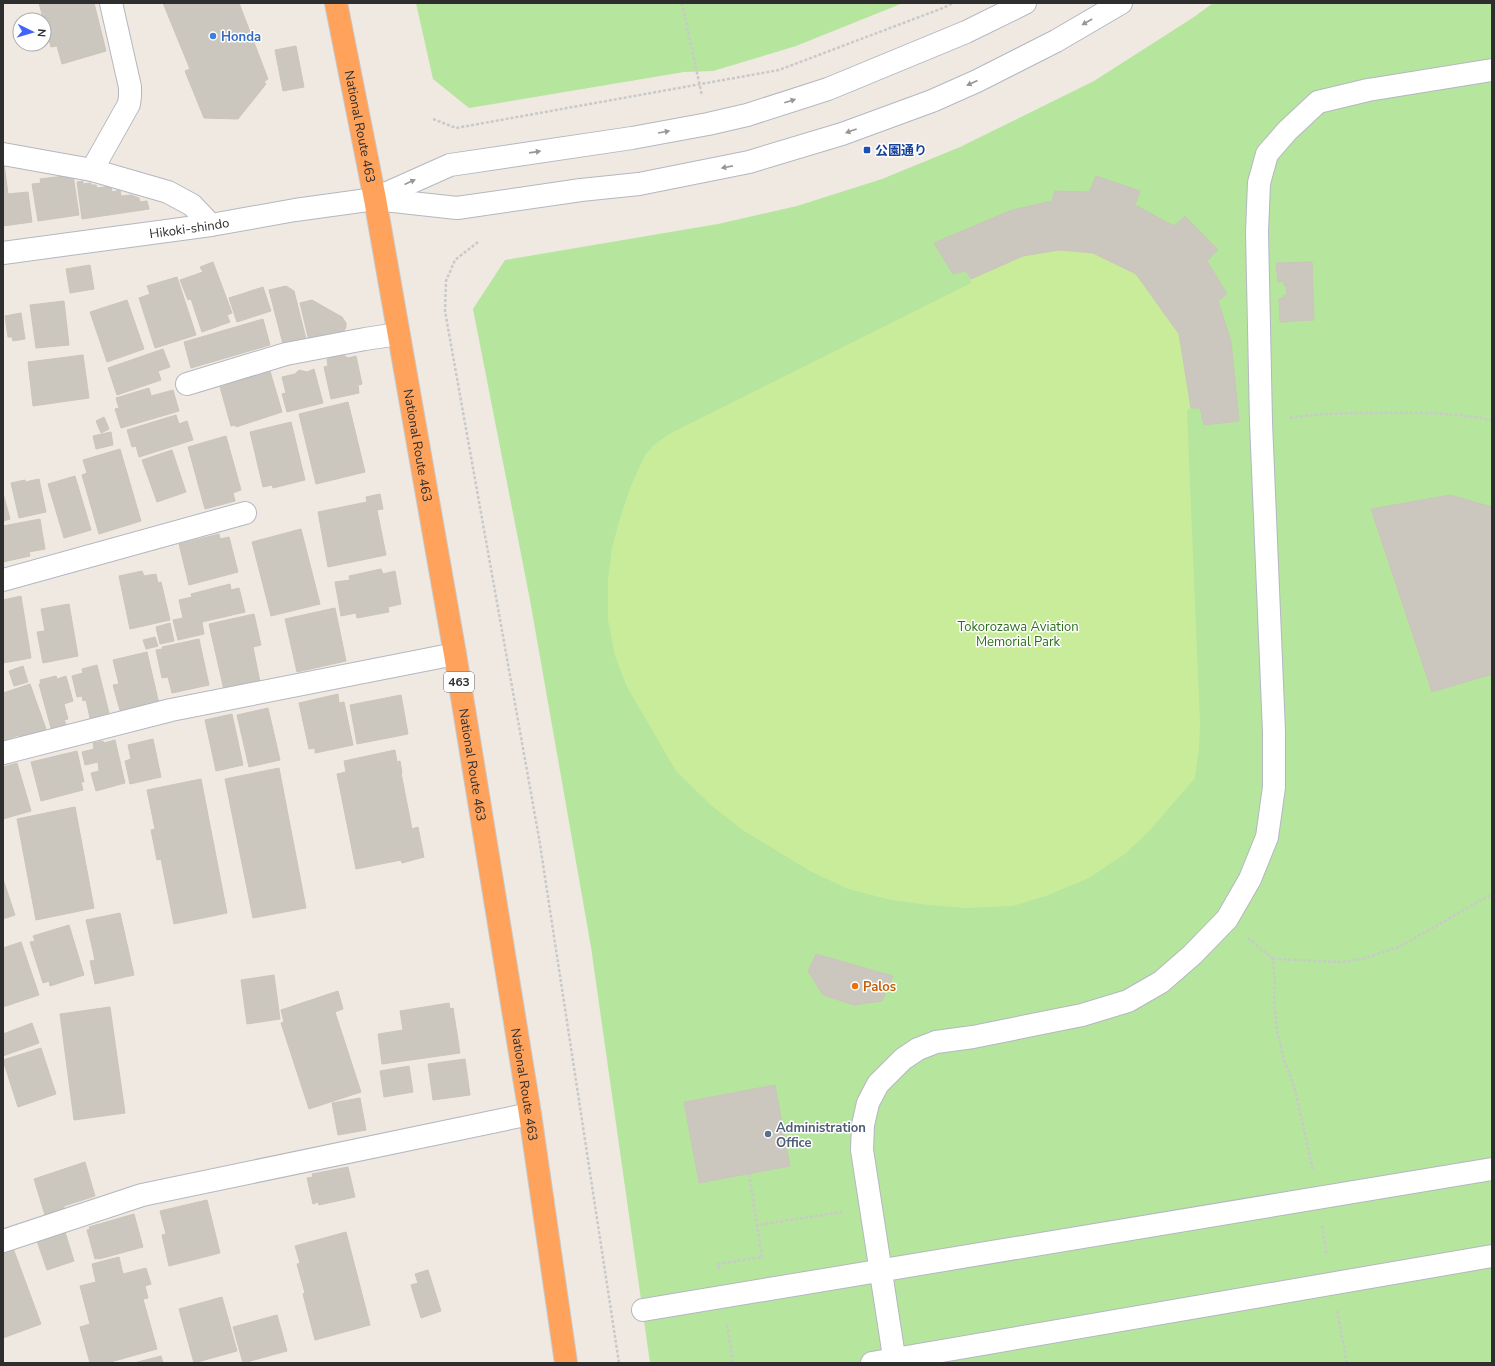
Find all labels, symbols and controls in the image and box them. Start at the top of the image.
north arrow [12,12,52,52]
one-way arrow [1081,19,1093,26]
text: N [34,28,49,38]
place label: Honda [221,28,261,46]
marker: Honda [208,31,218,41]
street label: National Route 463 [340,69,380,184]
one-way arrow [967,80,978,86]
one-way arrow [784,98,796,104]
one-way arrow [845,128,857,134]
one-way arrow [658,129,670,135]
place label: 公園通り [875,142,927,160]
marker: 公園通り [862,145,872,155]
one-way arrow [529,149,542,155]
one-way arrow [720,164,733,170]
one-way arrow [405,179,417,185]
street label: Hikoki-shindo [148,214,231,243]
street label: National Route 463 [399,388,436,503]
park label: Tokorozawa Aviation Memorial Park [957,618,1079,651]
road number: 463 [444,672,474,692]
street label: National Route 463 [454,707,490,823]
place label: Palos [863,978,896,996]
marker: Palos [850,981,860,991]
street label: National Route 463 [506,1027,542,1142]
place label: Administration Office [776,1119,866,1152]
marker: Administration Office [763,1129,773,1139]

